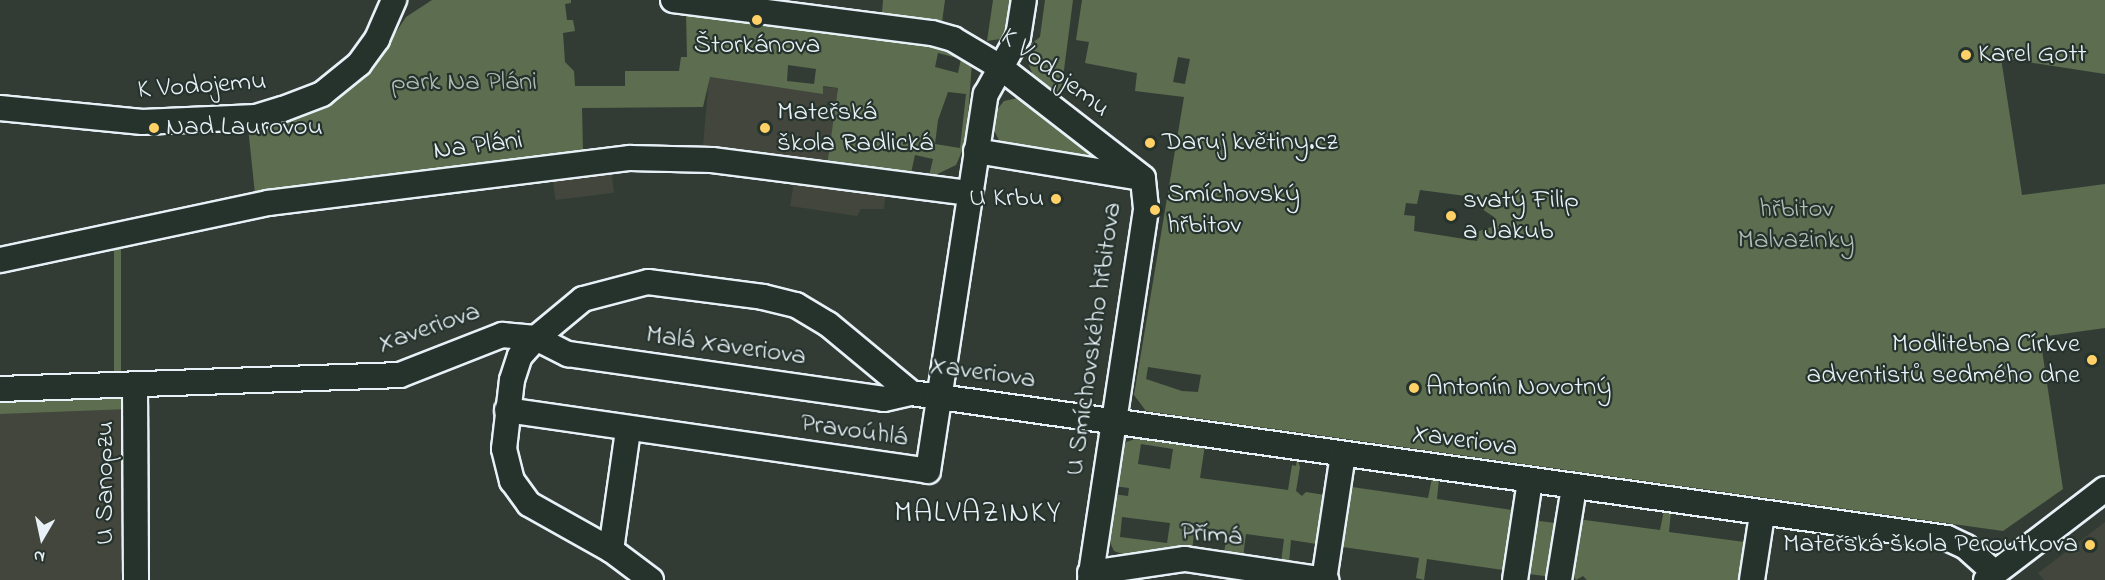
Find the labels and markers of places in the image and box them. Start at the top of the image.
marker: Štorkánova [750,13,764,27]
place label: Štorkánova [694,30,820,62]
place label: Karel Gott [1978,39,2087,71]
marker: Karel Gott [1959,48,1973,62]
place label: Mateřská škola Radlická [777,96,933,159]
place label: Nad Laurovou [166,112,323,144]
marker: Nad Laurovou [147,121,161,135]
marker: Mateřská škola Radlická [758,121,772,135]
place label: Daruj květiny.cz [1162,127,1338,159]
marker: Daruj květiny.cz [1143,136,1157,150]
place label: Smíchovský hřbitov [1167,178,1300,241]
place label: U Krbu [969,183,1044,215]
place label: svatý Filip a Jakub [1463,184,1579,247]
marker: U Krbu [1049,192,1063,206]
marker: Smíchovský hřbitov [1148,203,1162,217]
marker: svatý Filip a Jakub [1444,209,1458,223]
place label: Modlitebna Církve adventistů sedmého dne [1806,328,2080,391]
marker: Modlitebna Církve adventistů sedmého dne [2085,353,2099,367]
place label: Antonín Novotný [1426,372,1611,404]
marker: Antonín Novotný [1407,381,1421,395]
place label: Mateřská škola Peroutkova [1783,529,2078,561]
marker: Mateřská škola Peroutkova [2083,538,2097,552]

